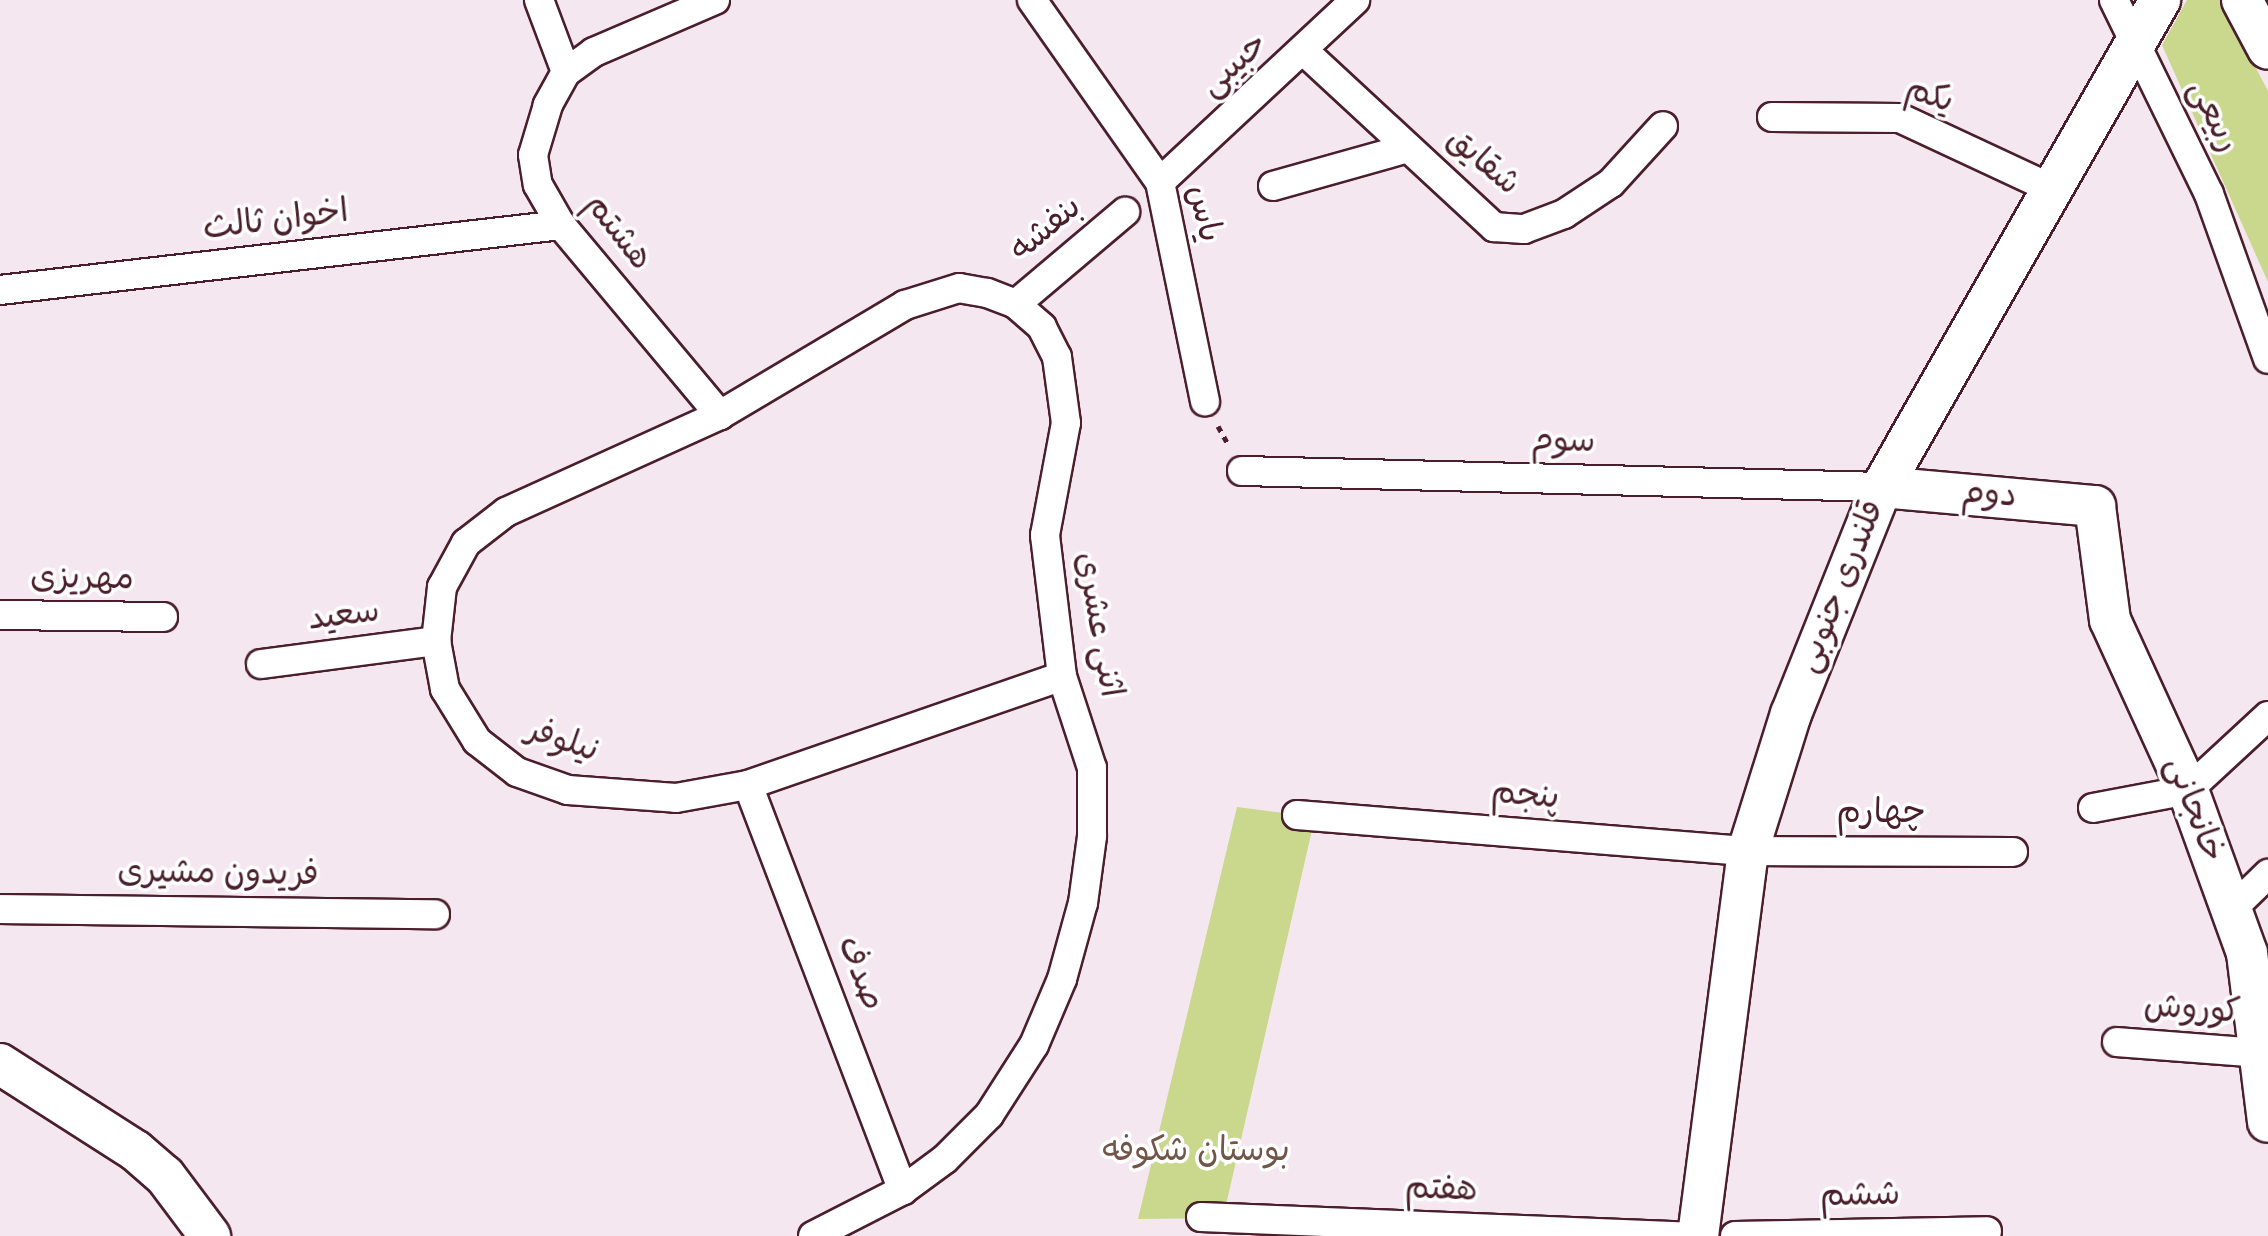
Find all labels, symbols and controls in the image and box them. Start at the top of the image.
street label: حبیبی [1193,25,1277,107]
street label: یکم [1900,70,1958,124]
street label: ربیعی [2177,74,2247,160]
street label: شقایق [1437,120,1527,206]
street label: یاس [1176,181,1228,247]
street label: هشتم [574,187,660,279]
street label: بنفشه [1003,188,1091,272]
street label: اخوان ثالث [201,193,351,251]
street label: سوم [1530,422,1596,464]
street label: دوم [1960,473,2018,519]
street label: قلندری جنوبی [1789,495,1895,679]
street label: اثنی عشری [1064,549,1130,701]
street label: مهریزی [30,559,134,601]
street label: سعید [306,592,382,642]
street label: نیلوفر [520,711,604,773]
street label: خانجانی [2154,752,2232,868]
street label: پنجم [1489,774,1561,820]
street label: چهارم [1836,795,1926,835]
street label: فریدون مشیری [117,853,319,897]
street label: صدف [826,931,892,1017]
street label: کوروش [2142,987,2242,1035]
park label: بوستان شکوفه [1102,1133,1290,1173]
street label: هفتم [1404,1169,1478,1213]
street label: ششم [1820,1176,1900,1218]

